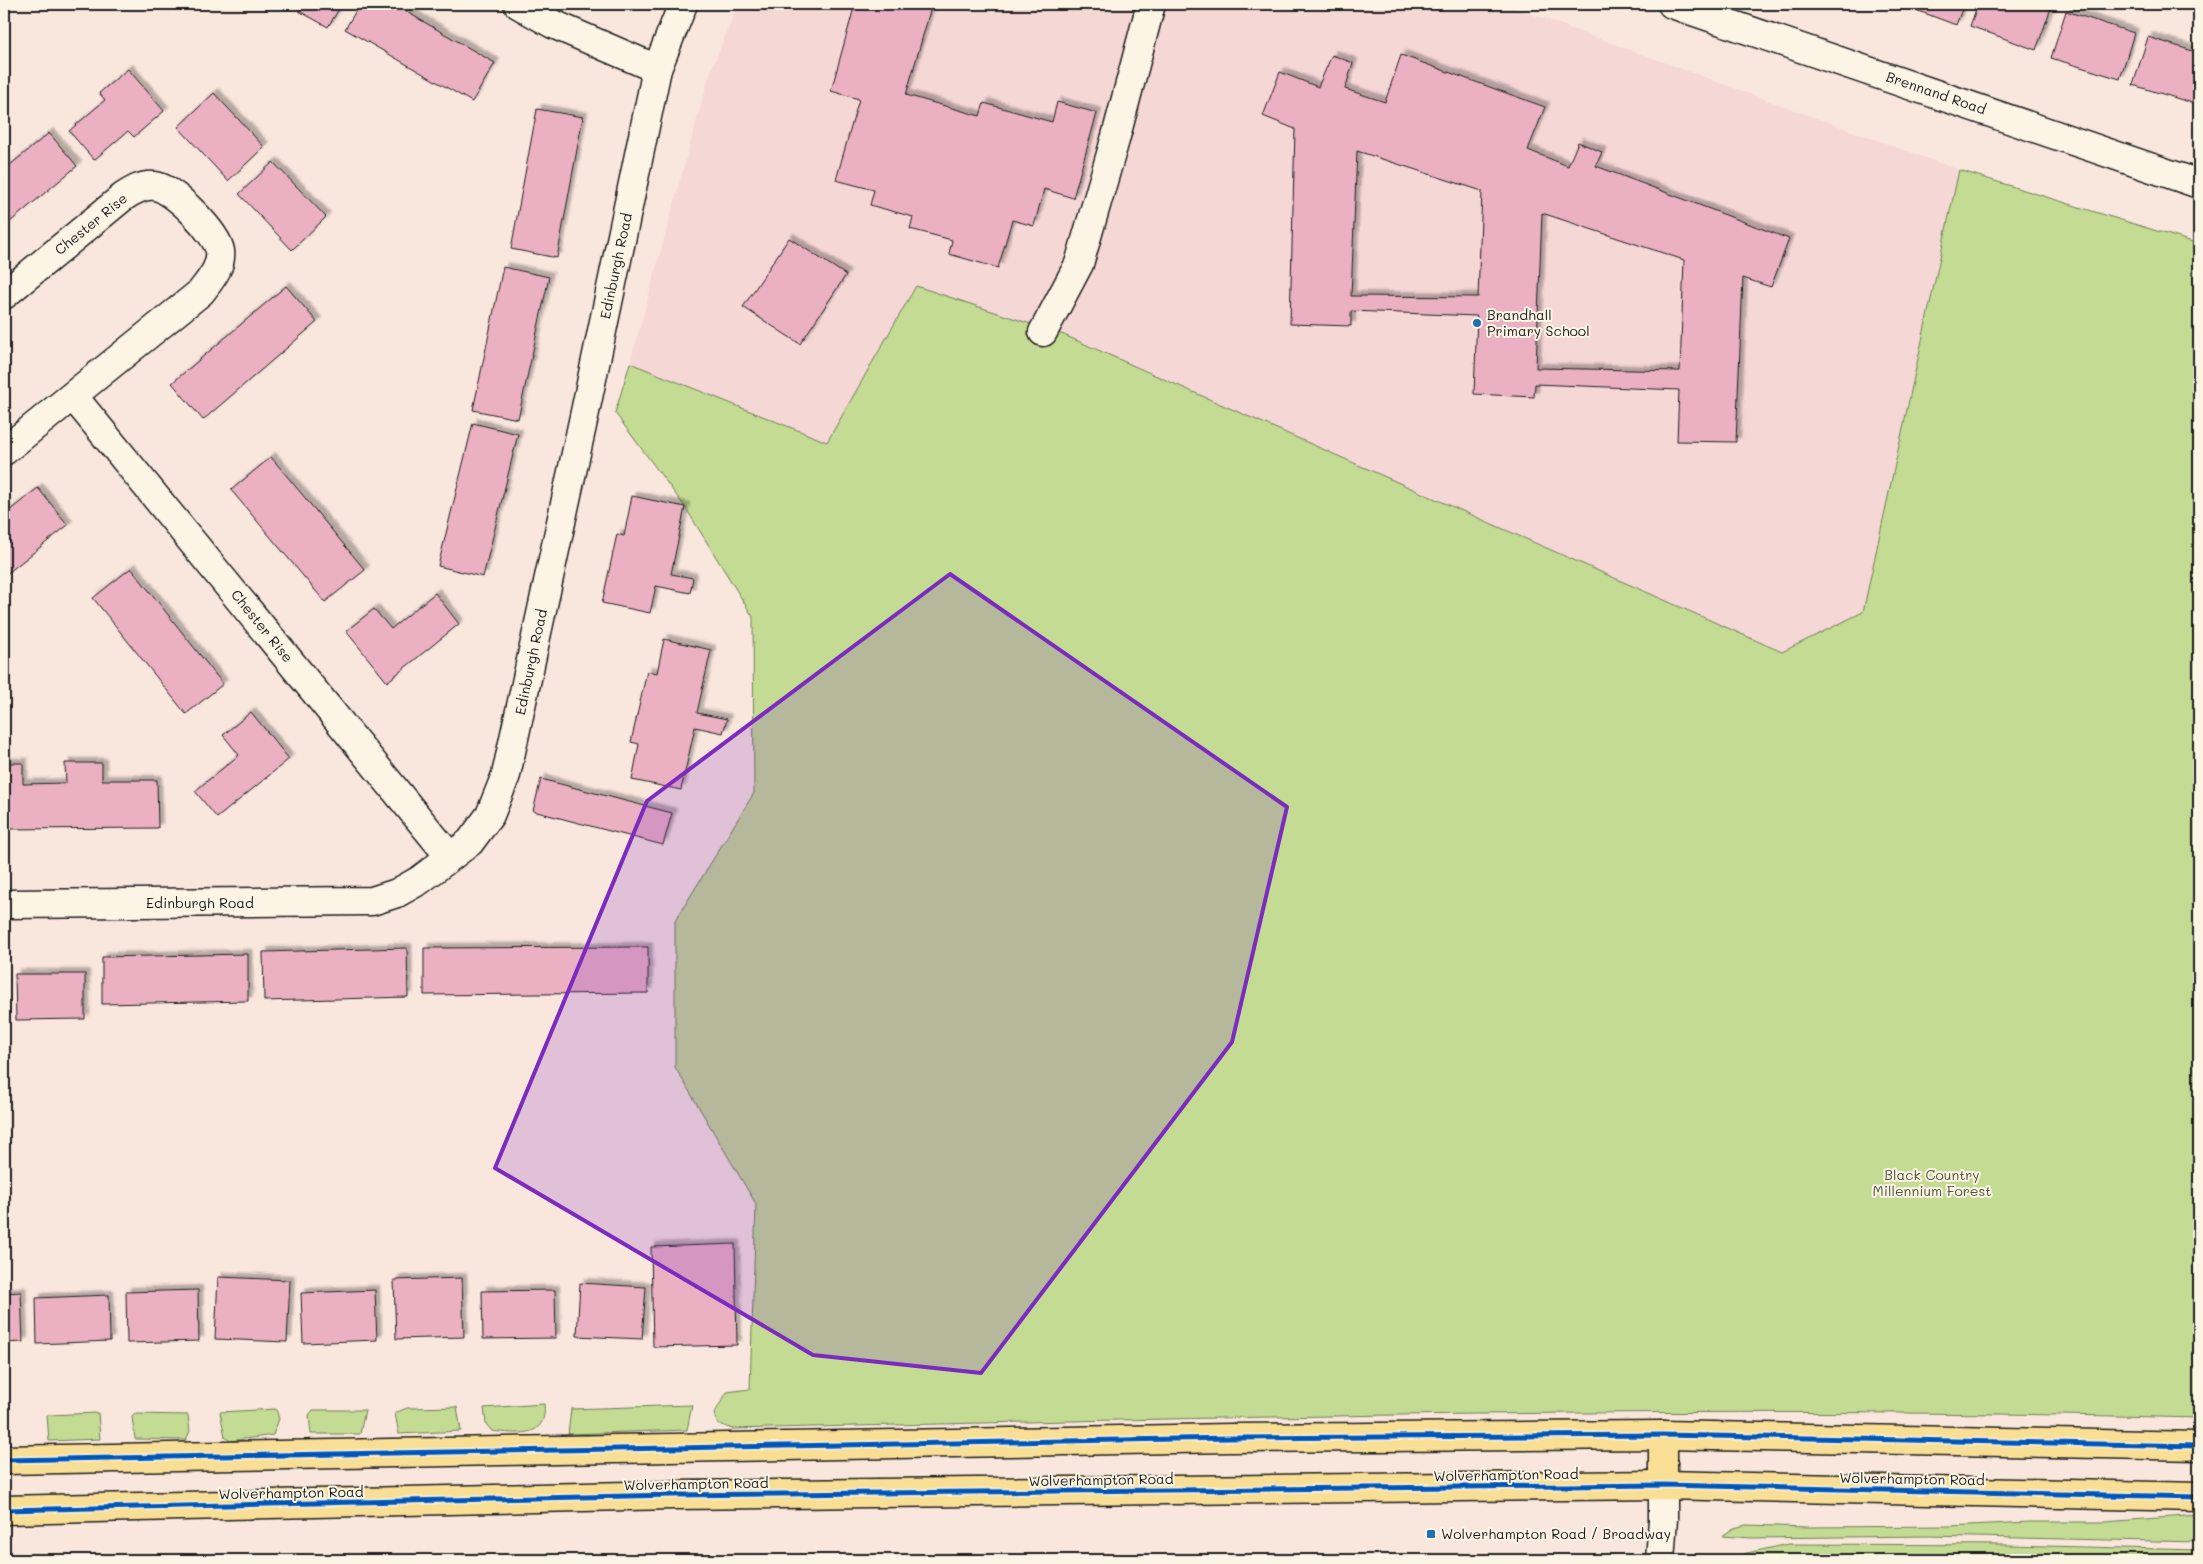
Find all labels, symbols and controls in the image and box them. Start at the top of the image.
street label: Brennand Road [1884,67,1989,119]
street label: Chester Rise [50,188,131,259]
street label: Edinburgh Road [595,211,636,321]
place label: Brandhall Primary School [1487,305,1590,340]
marker: Brandhall Primary School [1471,317,1483,329]
street label: Chester Rise [227,585,298,666]
street label: Edinburgh Road [510,607,551,717]
street label: Edinburgh Road [146,893,254,912]
park label: Black Country Millennium Forest [1872,1165,1992,1200]
street label: Wolverhampton Road [1433,1464,1579,1485]
street label: Wolverhampton Road [1839,1468,1985,1489]
street label: Wolverhampton Road [1028,1469,1174,1490]
street label: Wolverhampton Road [623,1473,769,1494]
street label: Wolverhampton Road [218,1482,364,1503]
place label: Wolverhampton Road / Broadway [1441,1524,1671,1543]
marker: Wolverhampton Road / Broadway [1425,1528,1437,1540]

